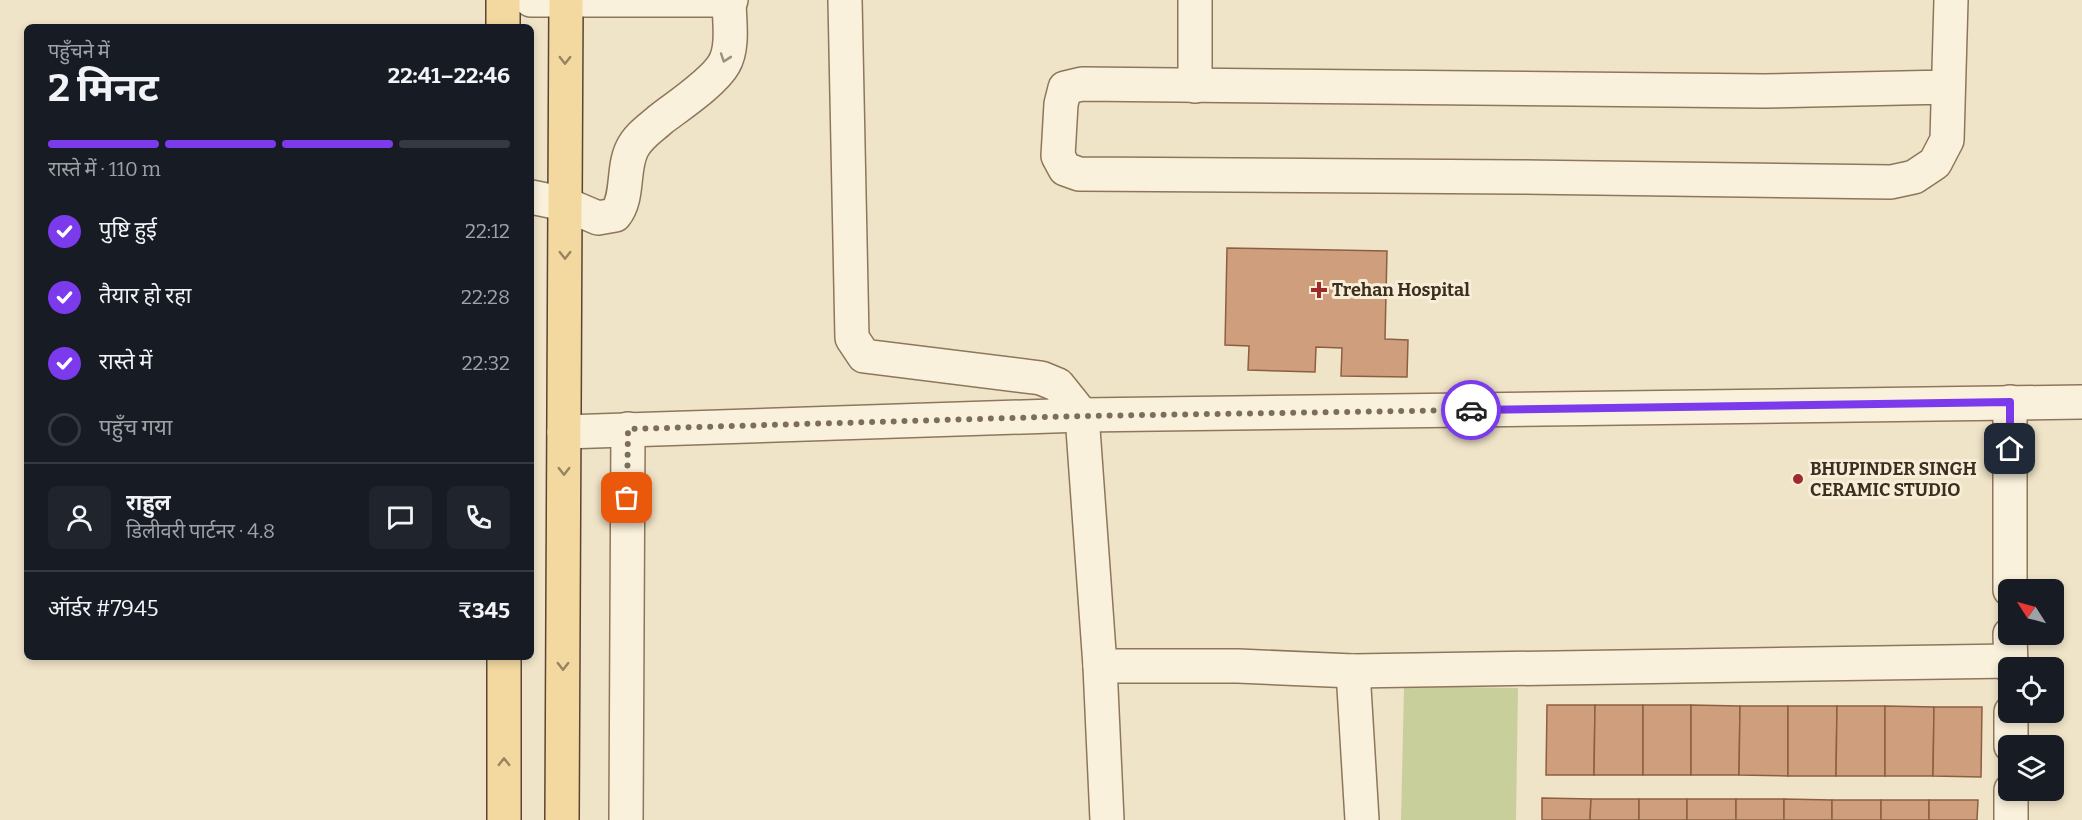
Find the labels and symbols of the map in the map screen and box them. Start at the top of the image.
one-way arrow [720,52,732,62]
one-way arrow [559,55,571,64]
one-way arrow [559,250,571,259]
place label: Trehan Hospital [1332,279,1470,301]
marker: Trehan Hospital [1310,281,1328,299]
courier [1441,380,1501,440]
pin [1984,423,2035,474]
place label: BHUPINDER SINGH CERAMIC STUDIO [1810,458,1977,501]
one-way arrow [558,466,570,475]
pin [601,472,652,523]
marker: BHUPINDER SINGH CERAMIC STUDIO [1791,472,1805,486]
north arrow [1998,579,2064,645]
one-way arrow [557,661,569,670]
one-way arrow [498,757,510,766]

